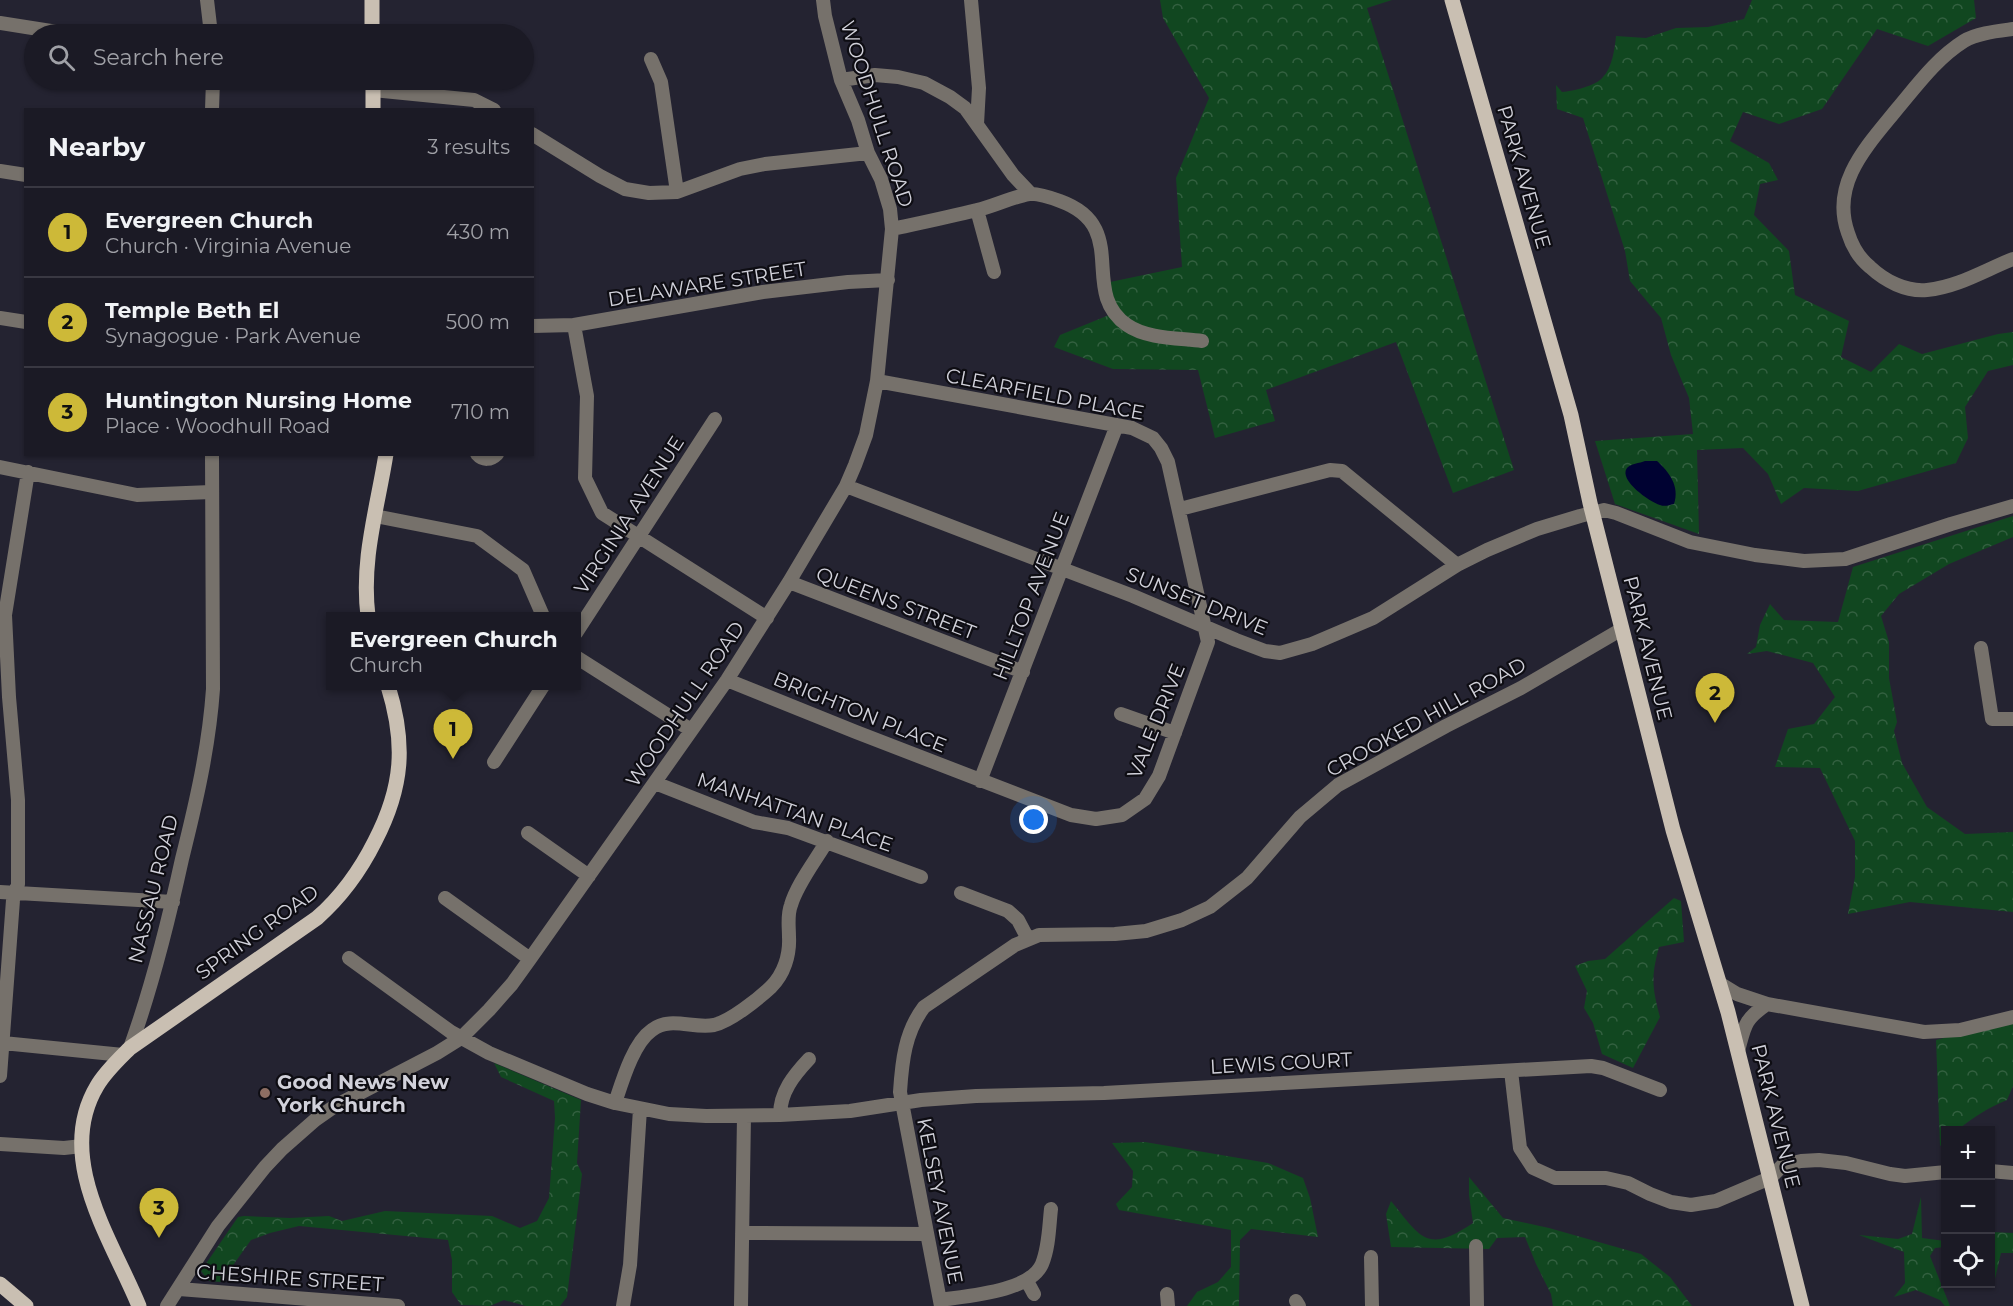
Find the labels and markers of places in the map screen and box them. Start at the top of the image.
pin: 2 [1696,674,1734,723]
pin: 1 [434,710,472,759]
place label: Good News New York Church [276,1070,449,1117]
marker: Good News New York Church [258,1086,272,1100]
pin: 3 [140,1188,178,1238]

